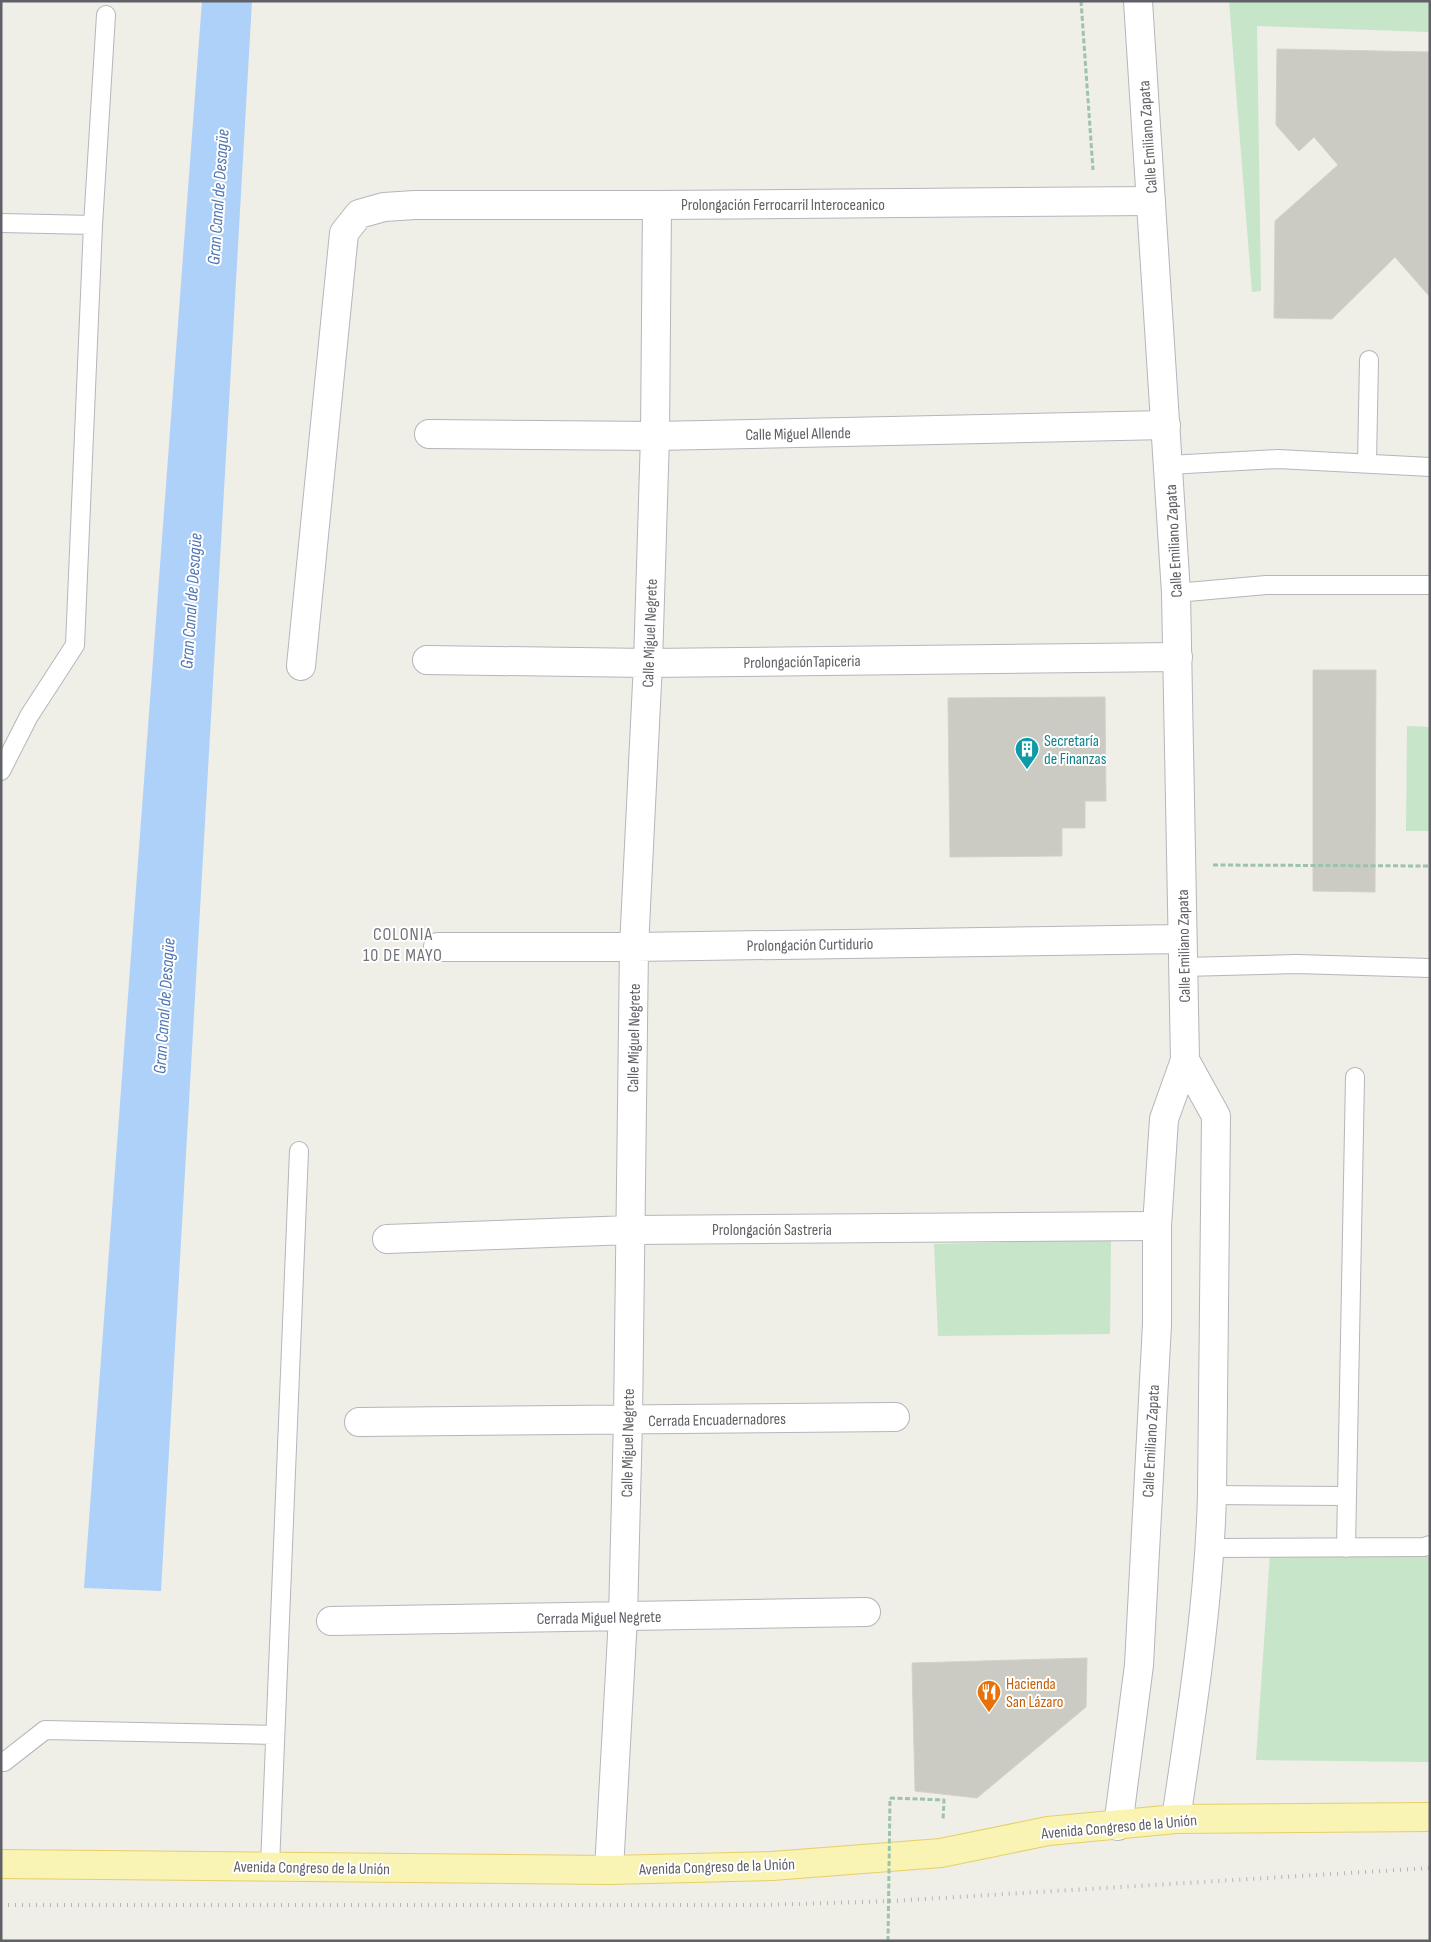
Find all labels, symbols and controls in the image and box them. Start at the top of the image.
street label: Calle Emiliano Zapata [1135,80,1162,194]
water label: Gran Canal de Desagüe [203,128,234,266]
street label: Prolongación Ferrocarril Interoceanico [681,196,885,215]
street label: Calle Miguel Allende [745,424,851,445]
street label: Calle Emiliano Zapata [1162,484,1187,598]
water label: Gran Canal de Desagüe [176,532,207,670]
street label: Calle Miguel Negrete [639,578,662,688]
street label: ProlongaciónTapiceria [743,652,861,673]
place label: Secretaría de Finanzas [1044,732,1107,769]
building icon: Secretaría de Finanzas [1014,736,1040,770]
street label: Calle Emiliano Zapata [1174,889,1195,1003]
district label: COLONIA 10 DE MAYO [363,924,443,966]
street label: Prolongación Curtidurio [747,935,873,956]
water label: Gran Canal de Desagüe [149,937,180,1075]
street label: Calle Miguel Negrete [624,983,645,1093]
street label: Prolongación Sastreria [712,1221,832,1240]
street label: Calle Emiliano Zapata [1139,1384,1164,1498]
street label: Calle Miguel Negrete [618,1388,639,1498]
street label: Cerrada Encuadernadores [648,1410,786,1431]
street label: Cerrada Miguel Negrete [536,1608,662,1629]
place label: Hacienda San Lázaro [1006,1675,1063,1712]
restaurant icon: Hacienda San Lázaro [976,1679,1002,1713]
street label: Avenida Congreso de la Unión [1040,1811,1198,1844]
street label: Avenida Congreso de la Unión [638,1855,795,1880]
street label: Avenida Congreso de la Unión [233,1858,390,1879]

